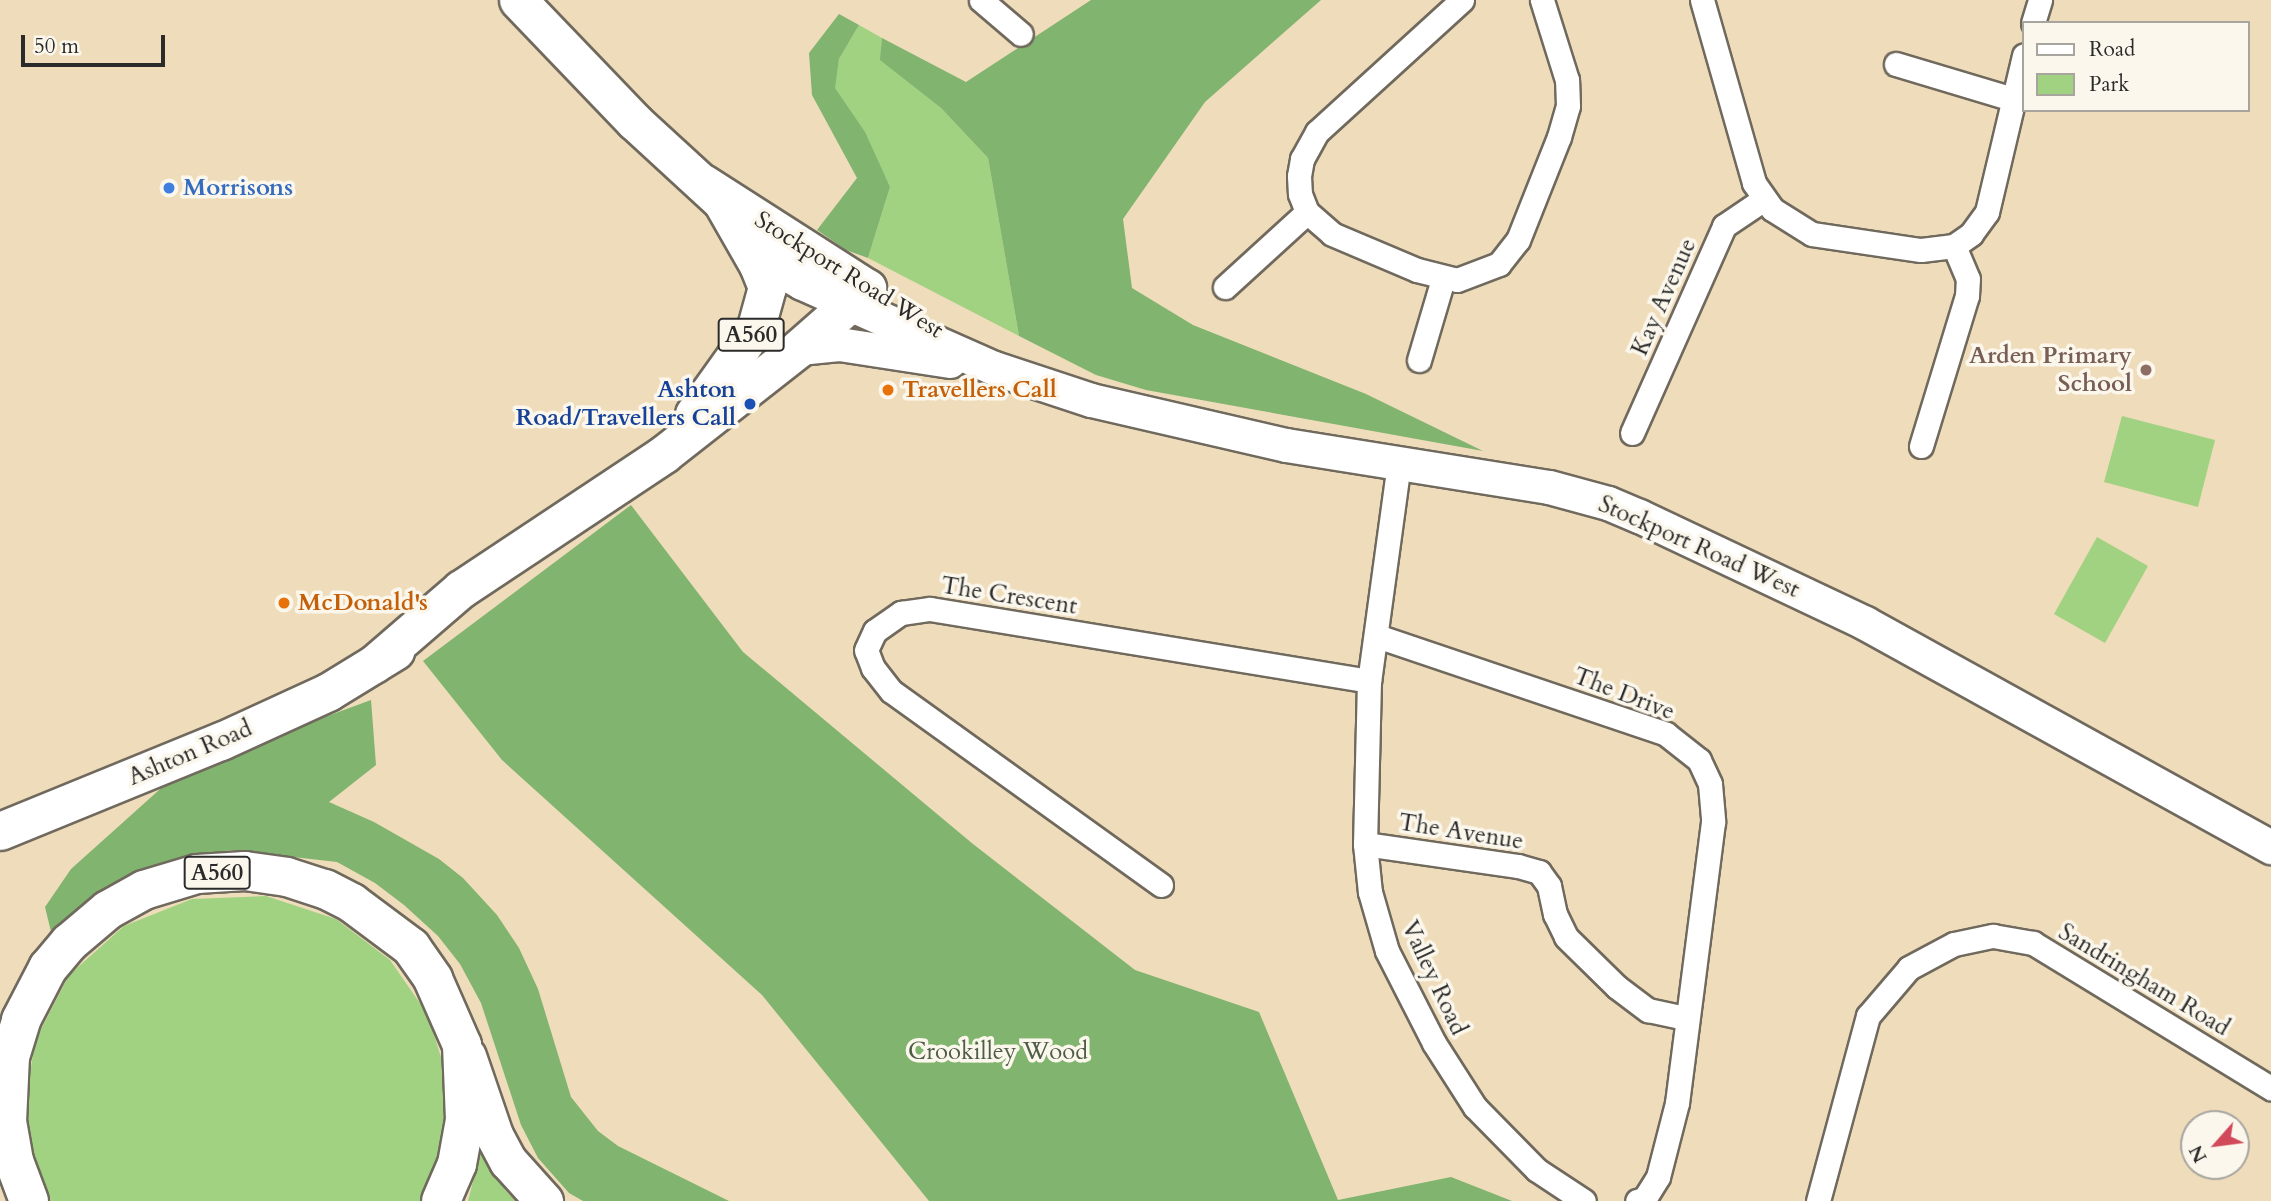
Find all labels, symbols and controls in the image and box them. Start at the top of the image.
scale bar [24,21,168,65]
legend [2022,21,2250,112]
text: 50 m [34,32,79,61]
text: Road [2089,35,2135,64]
text: Park [2089,70,2129,99]
place label: Morrisons [183,174,293,202]
marker: Morrisons [161,180,177,196]
street label: Stockport Road West [749,205,949,345]
street label: Kay Avenue [1625,234,1703,360]
road number: A560 [716,316,786,354]
place label: Arden Primary School [1969,342,2132,398]
marker: Arden Primary School [2138,362,2154,378]
place label: Ashton Road/Travellers Call [515,376,736,432]
place label: Travellers Call [902,376,1057,404]
marker: Travellers Call [880,382,896,398]
marker: Ashton Road/Travellers Call [742,396,758,412]
street label: Stockport Road West [1594,490,1804,604]
street label: The Crescent [939,571,1079,621]
place label: McDonald's [298,589,428,617]
marker: McDonald's [276,595,292,611]
street label: The Drive [1569,662,1679,726]
street label: Ashton Road [124,714,256,792]
street label: The Avenue [1397,808,1525,856]
road number: A560 [182,853,252,892]
street label: Valley Road [1395,916,1473,1040]
street label: Sandringham Road [2053,918,2235,1042]
park label: Crookilley Wood [908,1038,1088,1066]
north arrow [2180,1110,2250,1180]
text: N [2183,1141,2214,1167]

